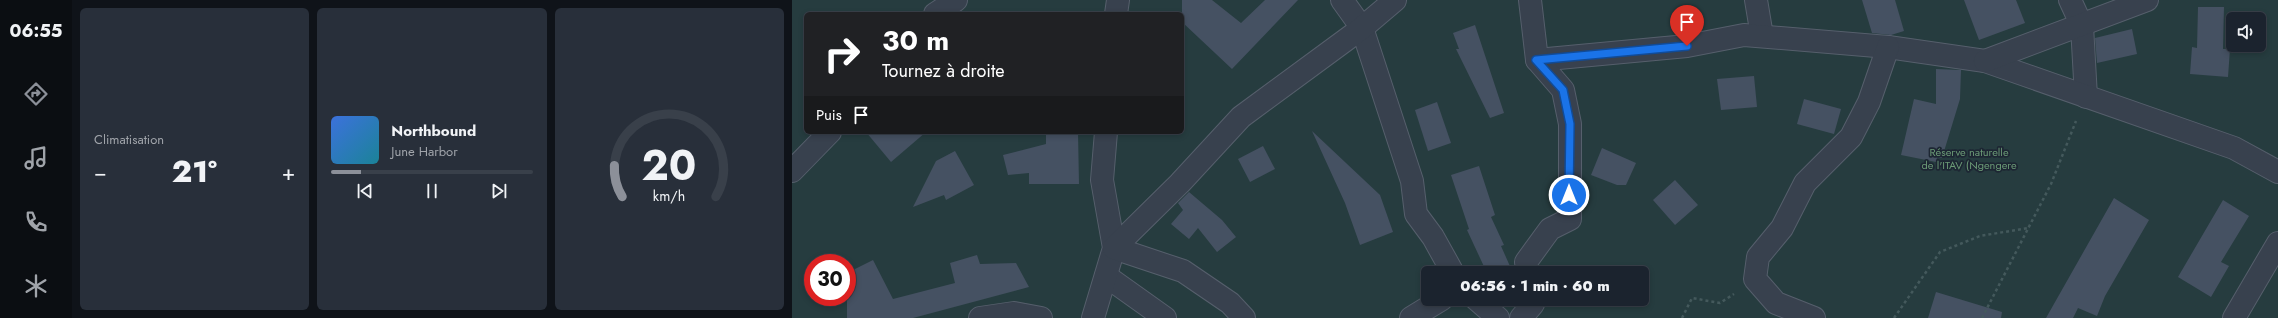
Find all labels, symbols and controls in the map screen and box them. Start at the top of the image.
pin [1670,5,1704,46]
icon: arrive [1676,11,1698,33]
map controls [2226,12,2266,52]
button: sound [2226,12,2266,52]
text: 06:55 [10,18,62,44]
text: 30 m [882,20,949,61]
icon: right [816,28,868,80]
text: Tournez à droite [882,58,1005,84]
icon: directions [22,80,50,108]
text: Puis [816,104,842,126]
icon: arrive [850,104,872,126]
text: Northbound [391,120,476,142]
text: Climatisation [94,130,164,149]
text: 20 [642,135,697,196]
text: June Harbor [391,142,458,161]
icon: music [22,144,50,172]
park label: Réserve naturelle de l'ITAV (Ngengere [1921,144,2017,173]
text: 21° [172,150,217,193]
text: − [94,156,107,188]
text: + [282,156,295,188]
position arrow [1548,174,1590,216]
icon: previous [354,180,376,202]
icon: pause [421,180,443,202]
icon: next [488,180,510,202]
text: km/h [653,186,685,206]
icon: phone [22,208,50,236]
speed limit sign: 30 [804,254,856,306]
icon: climate [22,272,50,300]
text: 06:56 · 1 min · 60 m [1460,275,1610,297]

